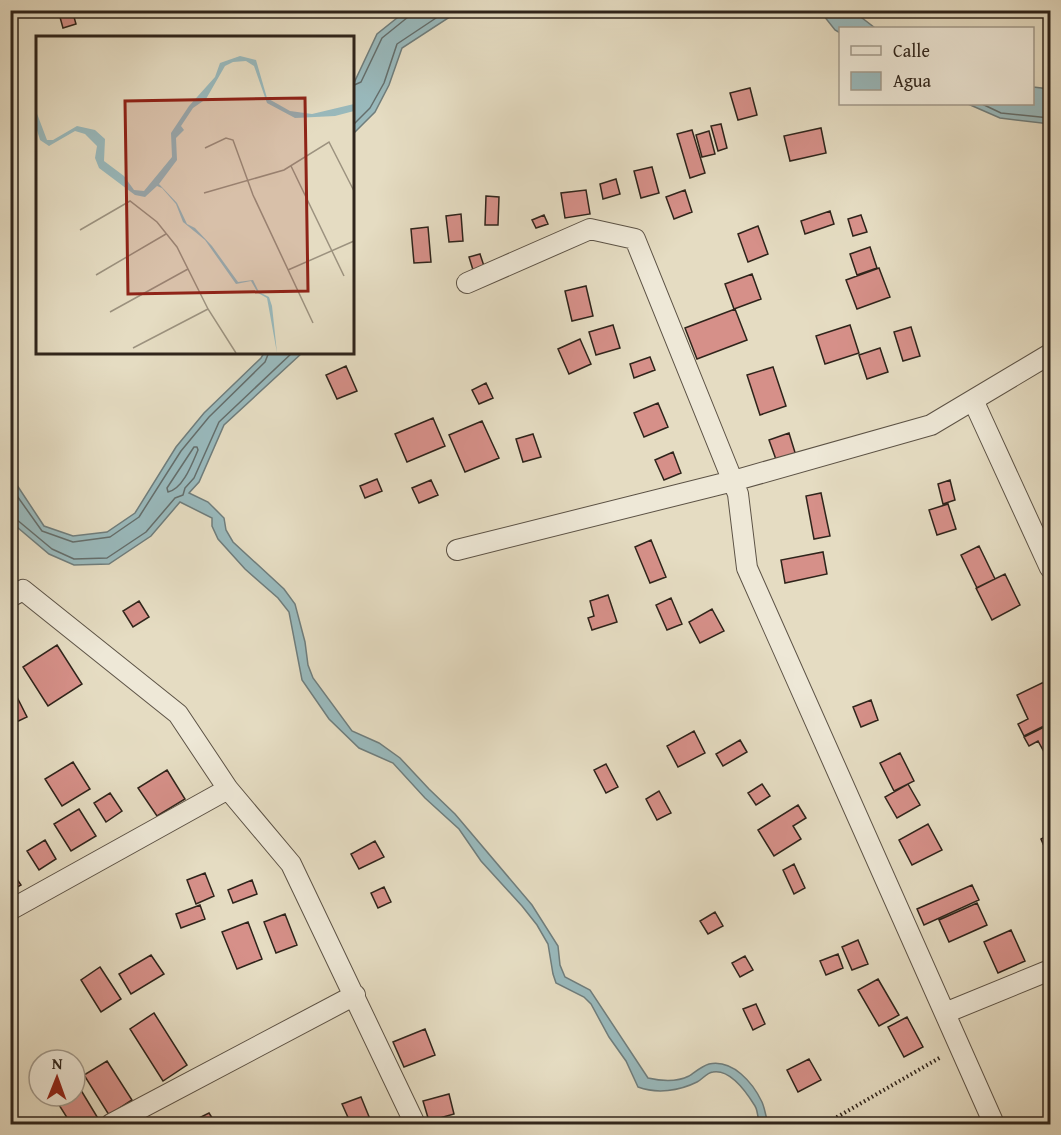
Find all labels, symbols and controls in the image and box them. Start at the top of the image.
legend [839,27,1034,105]
inset map [36,36,354,354]
text: Calle [893,37,930,64]
text: Agua [893,67,932,94]
north arrow [27,1048,87,1108]
text: N [52,1051,63,1075]

